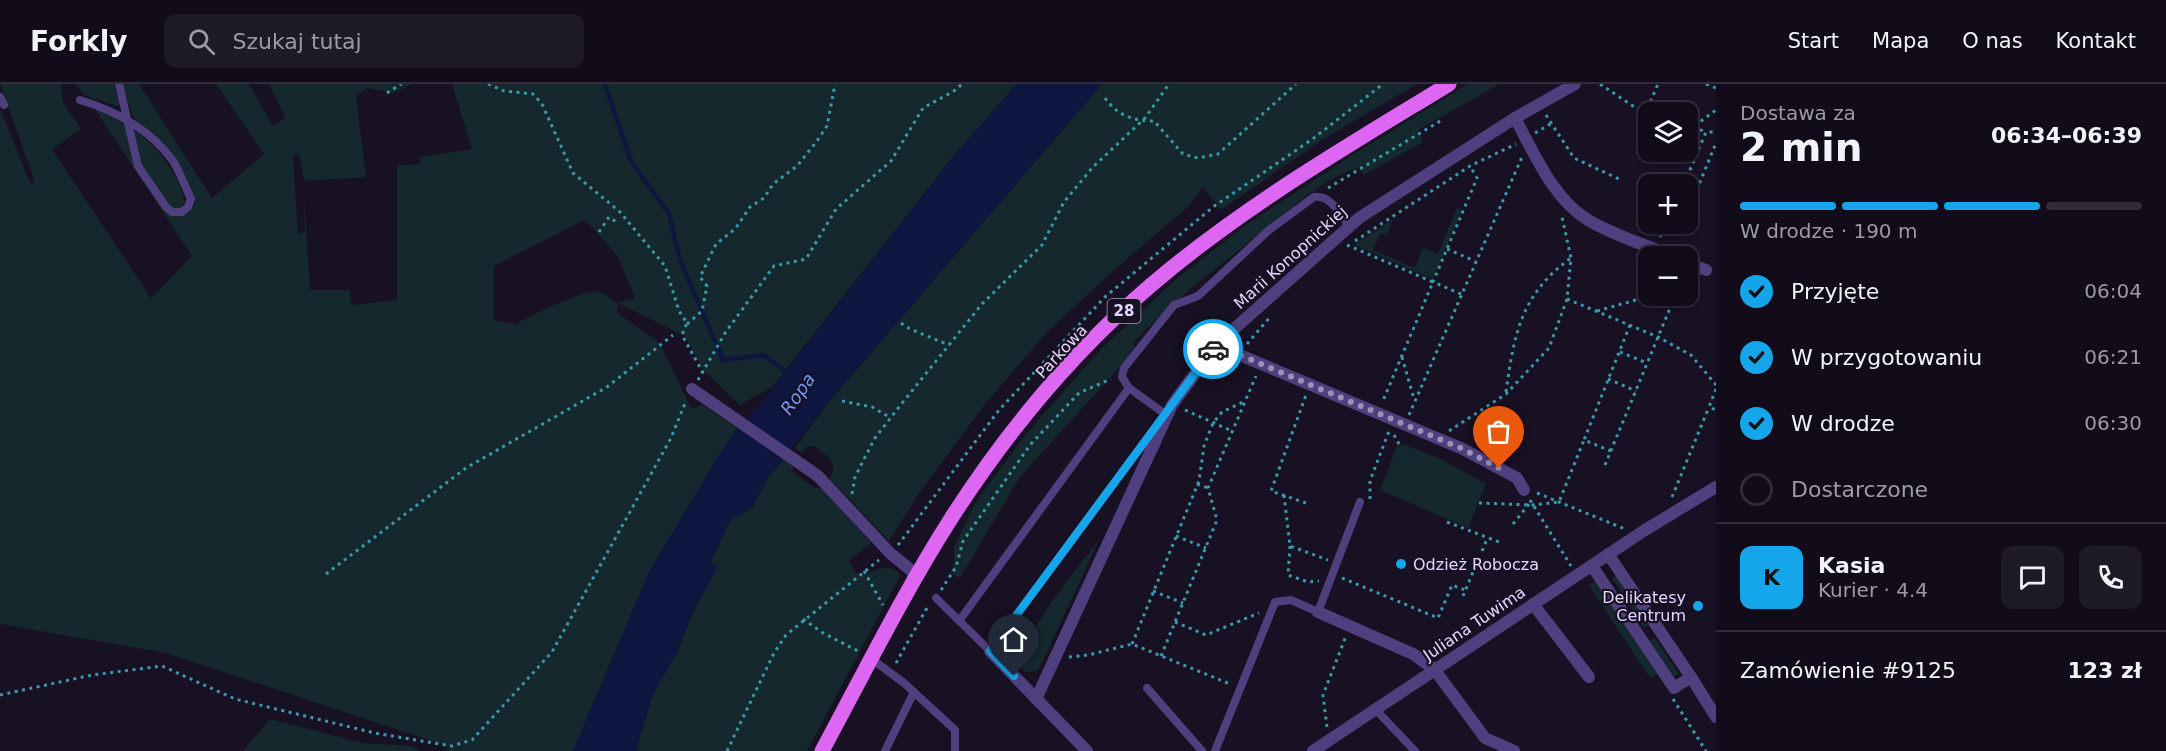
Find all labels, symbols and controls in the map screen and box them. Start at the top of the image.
search box [164,14,584,68]
text: Forkly [30,25,128,58]
icon: search [185,25,218,58]
text: Szukaj tutaj [233,29,362,54]
text: Start [1788,29,1839,53]
text: Mapa [1872,29,1929,53]
text: O nas [1962,29,2023,53]
text: Kontakt [2056,29,2136,53]
text: Dostawa za [1740,101,1856,125]
map controls [1638,102,1698,306]
button: layers [1638,102,1698,162]
text: 06:34–06:39 [1991,123,2142,148]
text: 2 min [1740,125,1862,170]
button: + [1638,174,1698,234]
street label: Marii Konopnickiej [1230,202,1351,313]
text: W drodze · 190 m [1740,219,1917,243]
button: − [1638,246,1698,306]
icon: check [1740,275,1773,308]
text: Przyjęte [1791,279,1879,304]
text: 06:04 [2084,279,2142,303]
road number: 28 [1108,299,1140,323]
courier [1183,319,1243,379]
street label: Parkowa [1032,320,1091,382]
icon: car [1197,333,1230,366]
icon: check [1740,341,1773,374]
text: W przygotowaniu [1791,345,1982,370]
text: 06:21 [2084,345,2142,369]
water label: Ropa [776,369,819,419]
pin [1473,406,1524,468]
icon: check [1740,407,1773,440]
text: W drodze [1791,411,1895,436]
text: 06:30 [2084,411,2142,435]
icon: bag [1482,415,1515,448]
text: Dostarczone [1791,477,1928,502]
button: chat [2001,546,2064,609]
button: phone [2079,546,2142,609]
text: Kasia [1818,553,1885,578]
place label: Odzież Robocza [1413,555,1539,574]
marker: Odzież Robocza [1394,557,1408,571]
text: K [1763,565,1780,590]
text: Kurier · 4.4 [1818,578,1928,602]
street label: Juliana Tuwima [1419,582,1529,665]
place label: Delikatesy Centrum [1602,588,1686,625]
marker: Delikatesy Centrum [1691,599,1705,613]
pin [988,614,1039,676]
icon: home [997,623,1030,656]
text: Zamówienie #9125 [1740,658,1956,683]
text: 123 zł [2067,658,2142,683]

